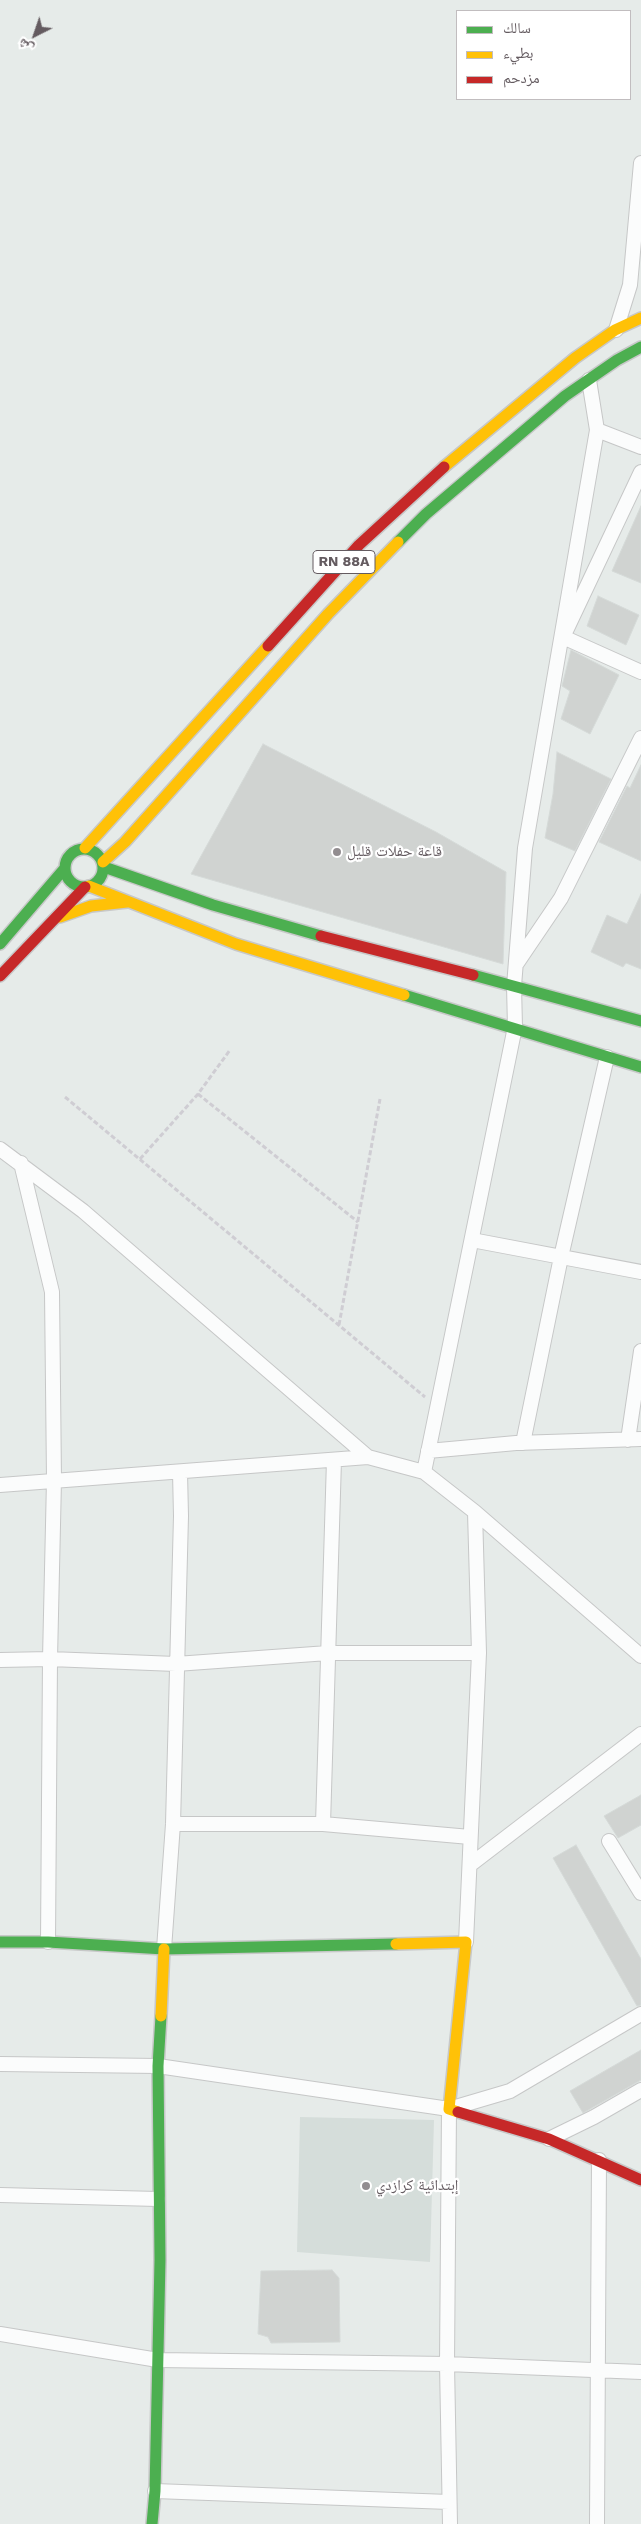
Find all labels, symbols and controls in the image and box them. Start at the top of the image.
north arrow [10,10,60,60]
legend [456,10,631,100]
text: سالك [503,19,531,37]
text: ش [14,35,36,57]
text: بطيء [503,44,533,62]
text: مزدحم [503,69,540,87]
road number: RN 88A [313,550,375,574]
place label: قاعة حفلات قليل [347,843,442,861]
marker: قاعة حفلات قليل [331,846,343,858]
place label: إبتدائية كرازدي [376,2177,458,2195]
marker: إبتدائية كرازدي [360,2180,372,2192]

